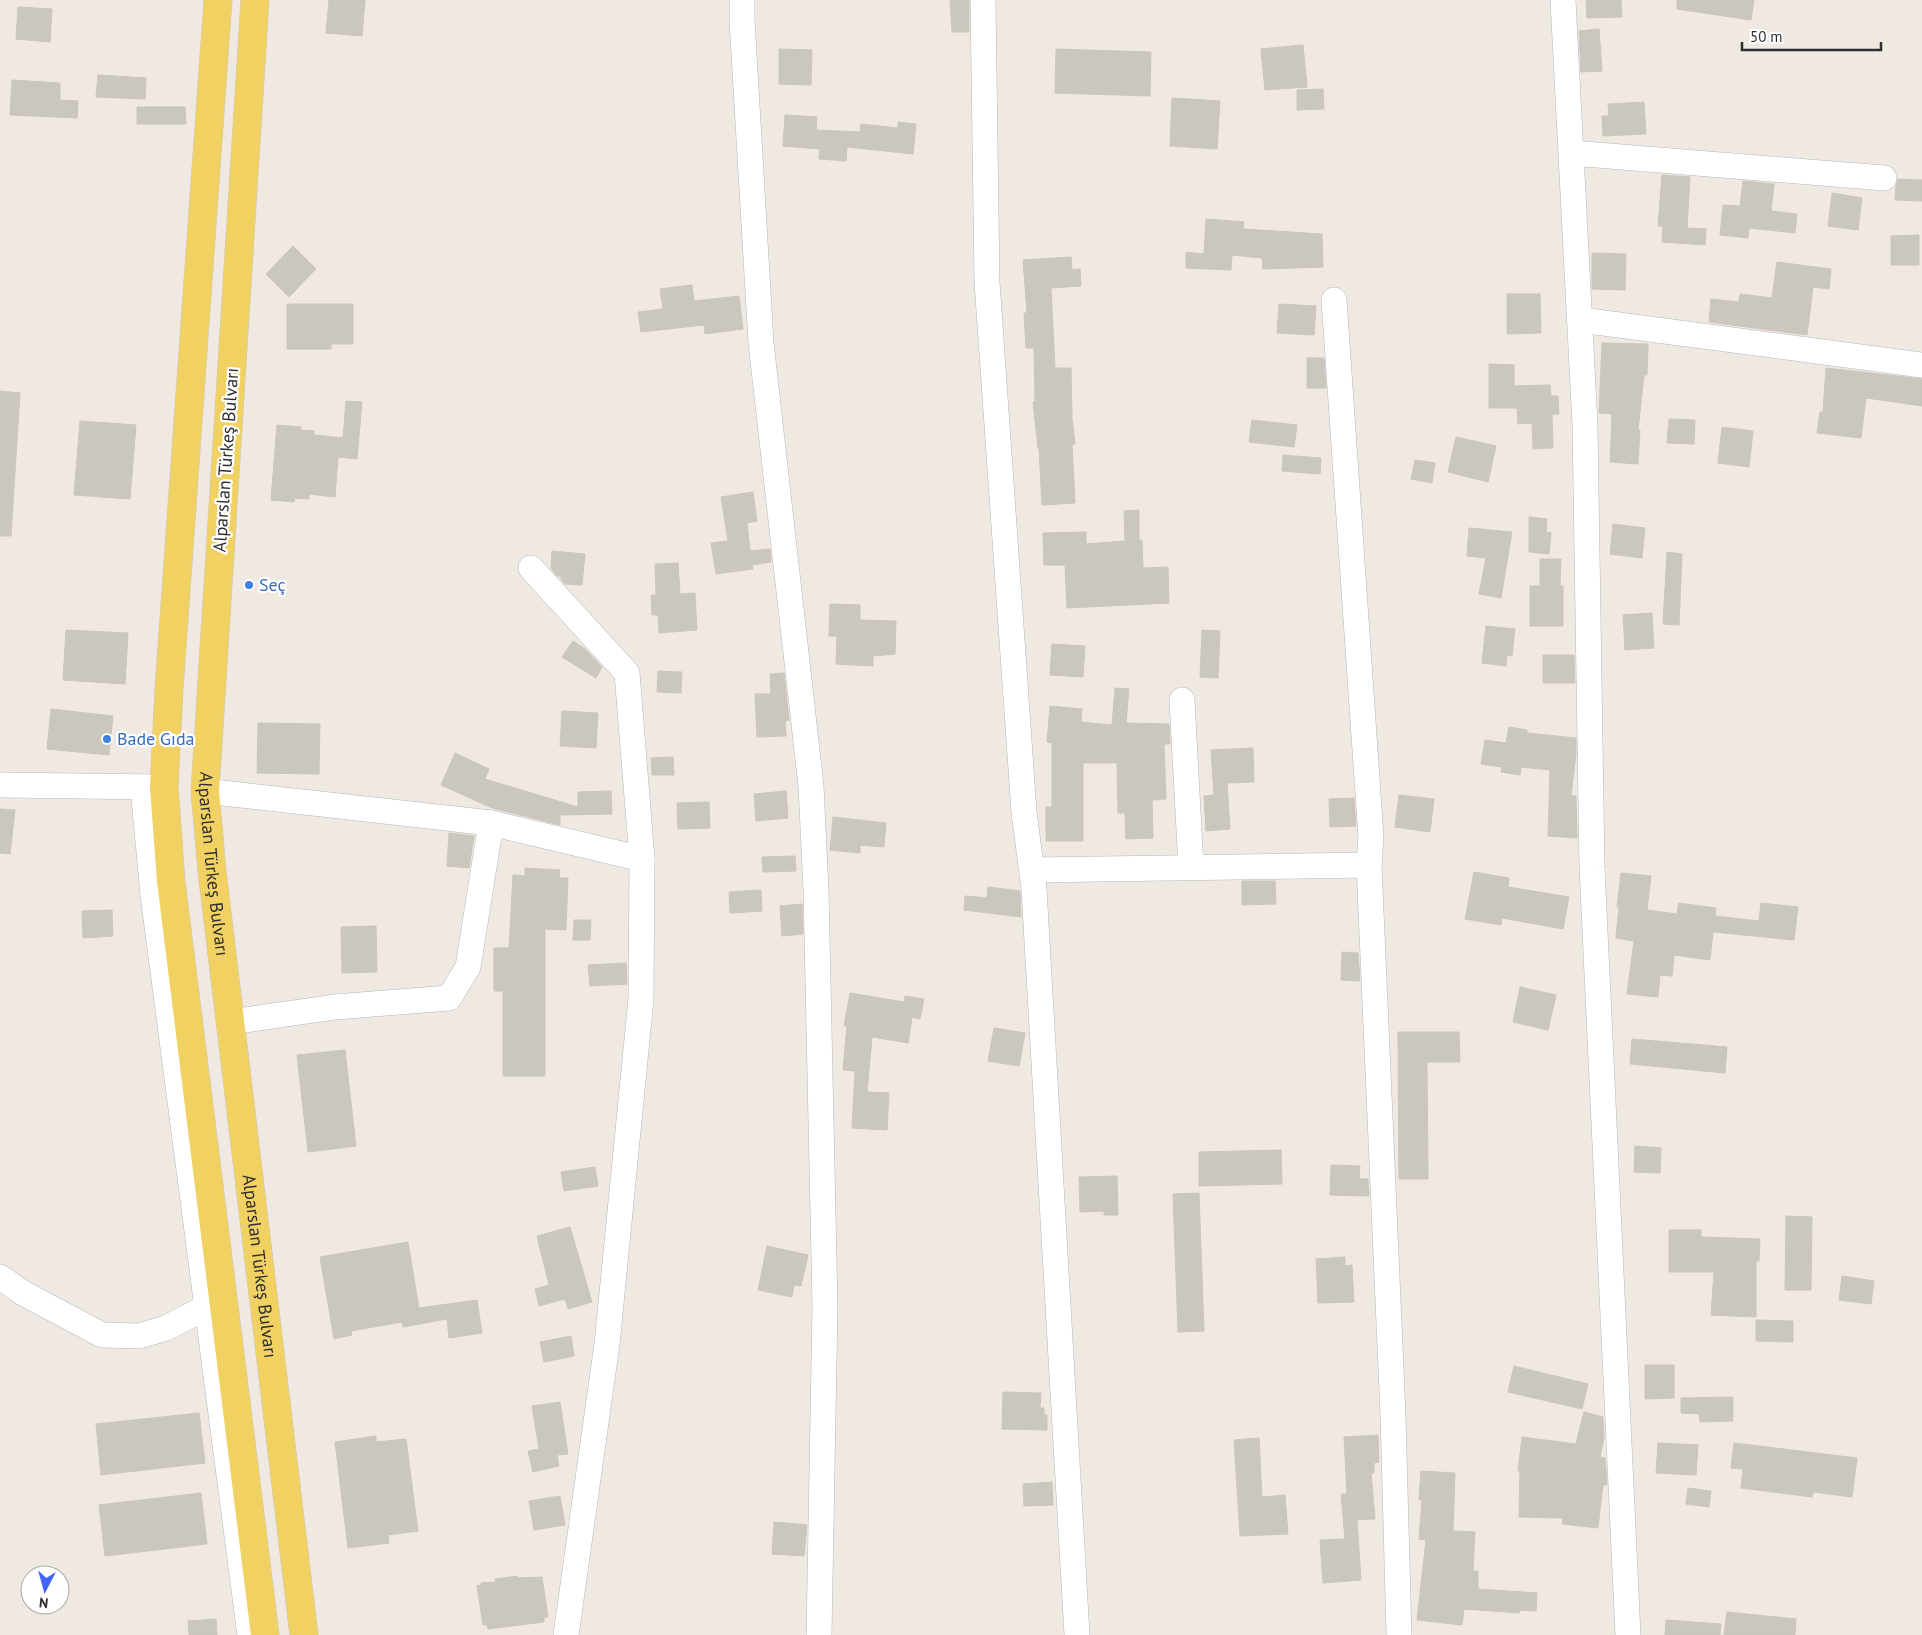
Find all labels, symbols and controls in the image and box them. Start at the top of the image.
scale bar [1742,20,1881,52]
text: 50 m [1750,27,1783,46]
street label: Alparslan Türkeş Bulvarı [208,367,243,553]
place label: Seç [259,573,286,596]
marker: Seç [243,579,255,591]
place label: Bade Gıda [117,727,195,750]
marker: Bade Gıda [101,733,113,745]
street label: Alparslan Türkeş Bulvarı [194,771,234,957]
street label: Alparslan Türkeş Bulvarı [238,1173,283,1359]
north arrow [20,1565,70,1615]
text: N [38,1593,49,1612]

